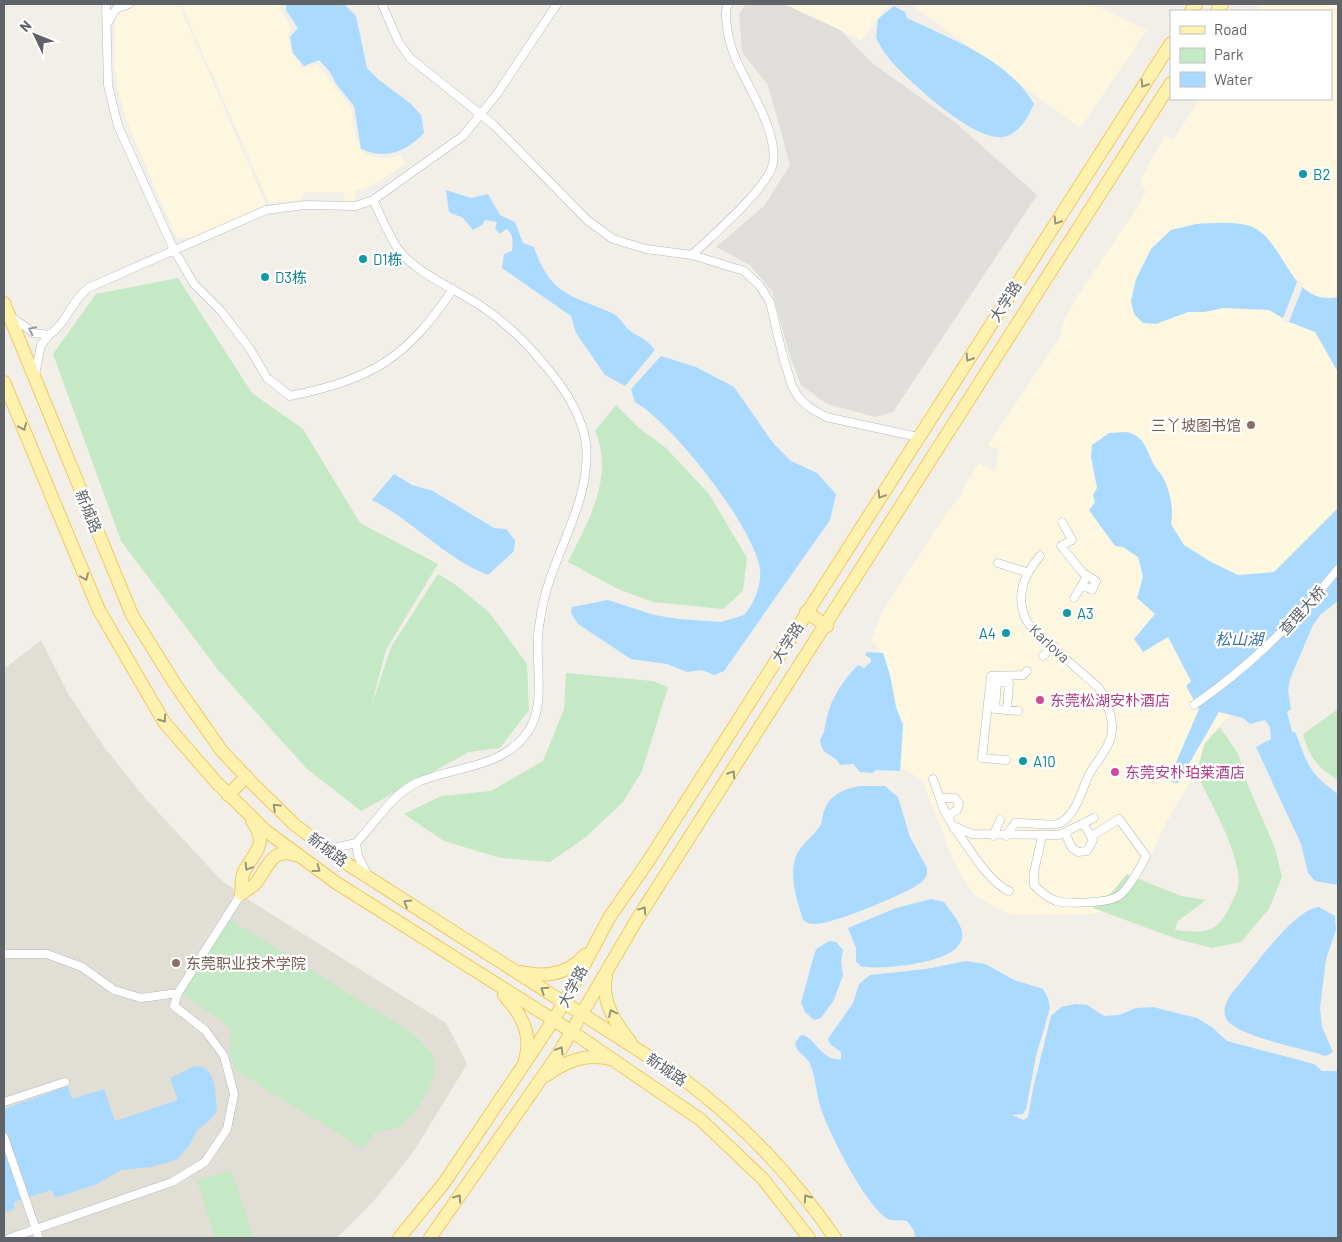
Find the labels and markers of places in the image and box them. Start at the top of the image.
place label: B2 [1313,165,1330,183]
marker: B2 [1297,168,1309,180]
place label: D1栋 [373,250,403,268]
marker: D1栋 [357,253,369,265]
place label: D3栋 [275,268,307,286]
marker: D3栋 [259,271,271,283]
place label: 三丫坡图书馆 [1151,416,1241,434]
marker: 三丫坡图书馆 [1245,419,1257,431]
place label: A3 [1077,604,1094,622]
marker: A3 [1061,607,1073,619]
place label: A4 [979,624,996,642]
marker: A4 [1000,627,1012,639]
place label: 东莞松湖安朴酒店 [1050,691,1170,709]
marker: 东莞松湖安朴酒店 [1034,694,1046,706]
place label: A10 [1033,752,1056,770]
marker: A10 [1017,755,1029,767]
place label: 东莞安朴珀莱酒店 [1125,763,1245,781]
marker: 东莞安朴珀莱酒店 [1109,766,1121,778]
place label: 东莞职业技术学院 [186,954,306,972]
marker: 东莞职业技术学院 [170,957,182,969]

